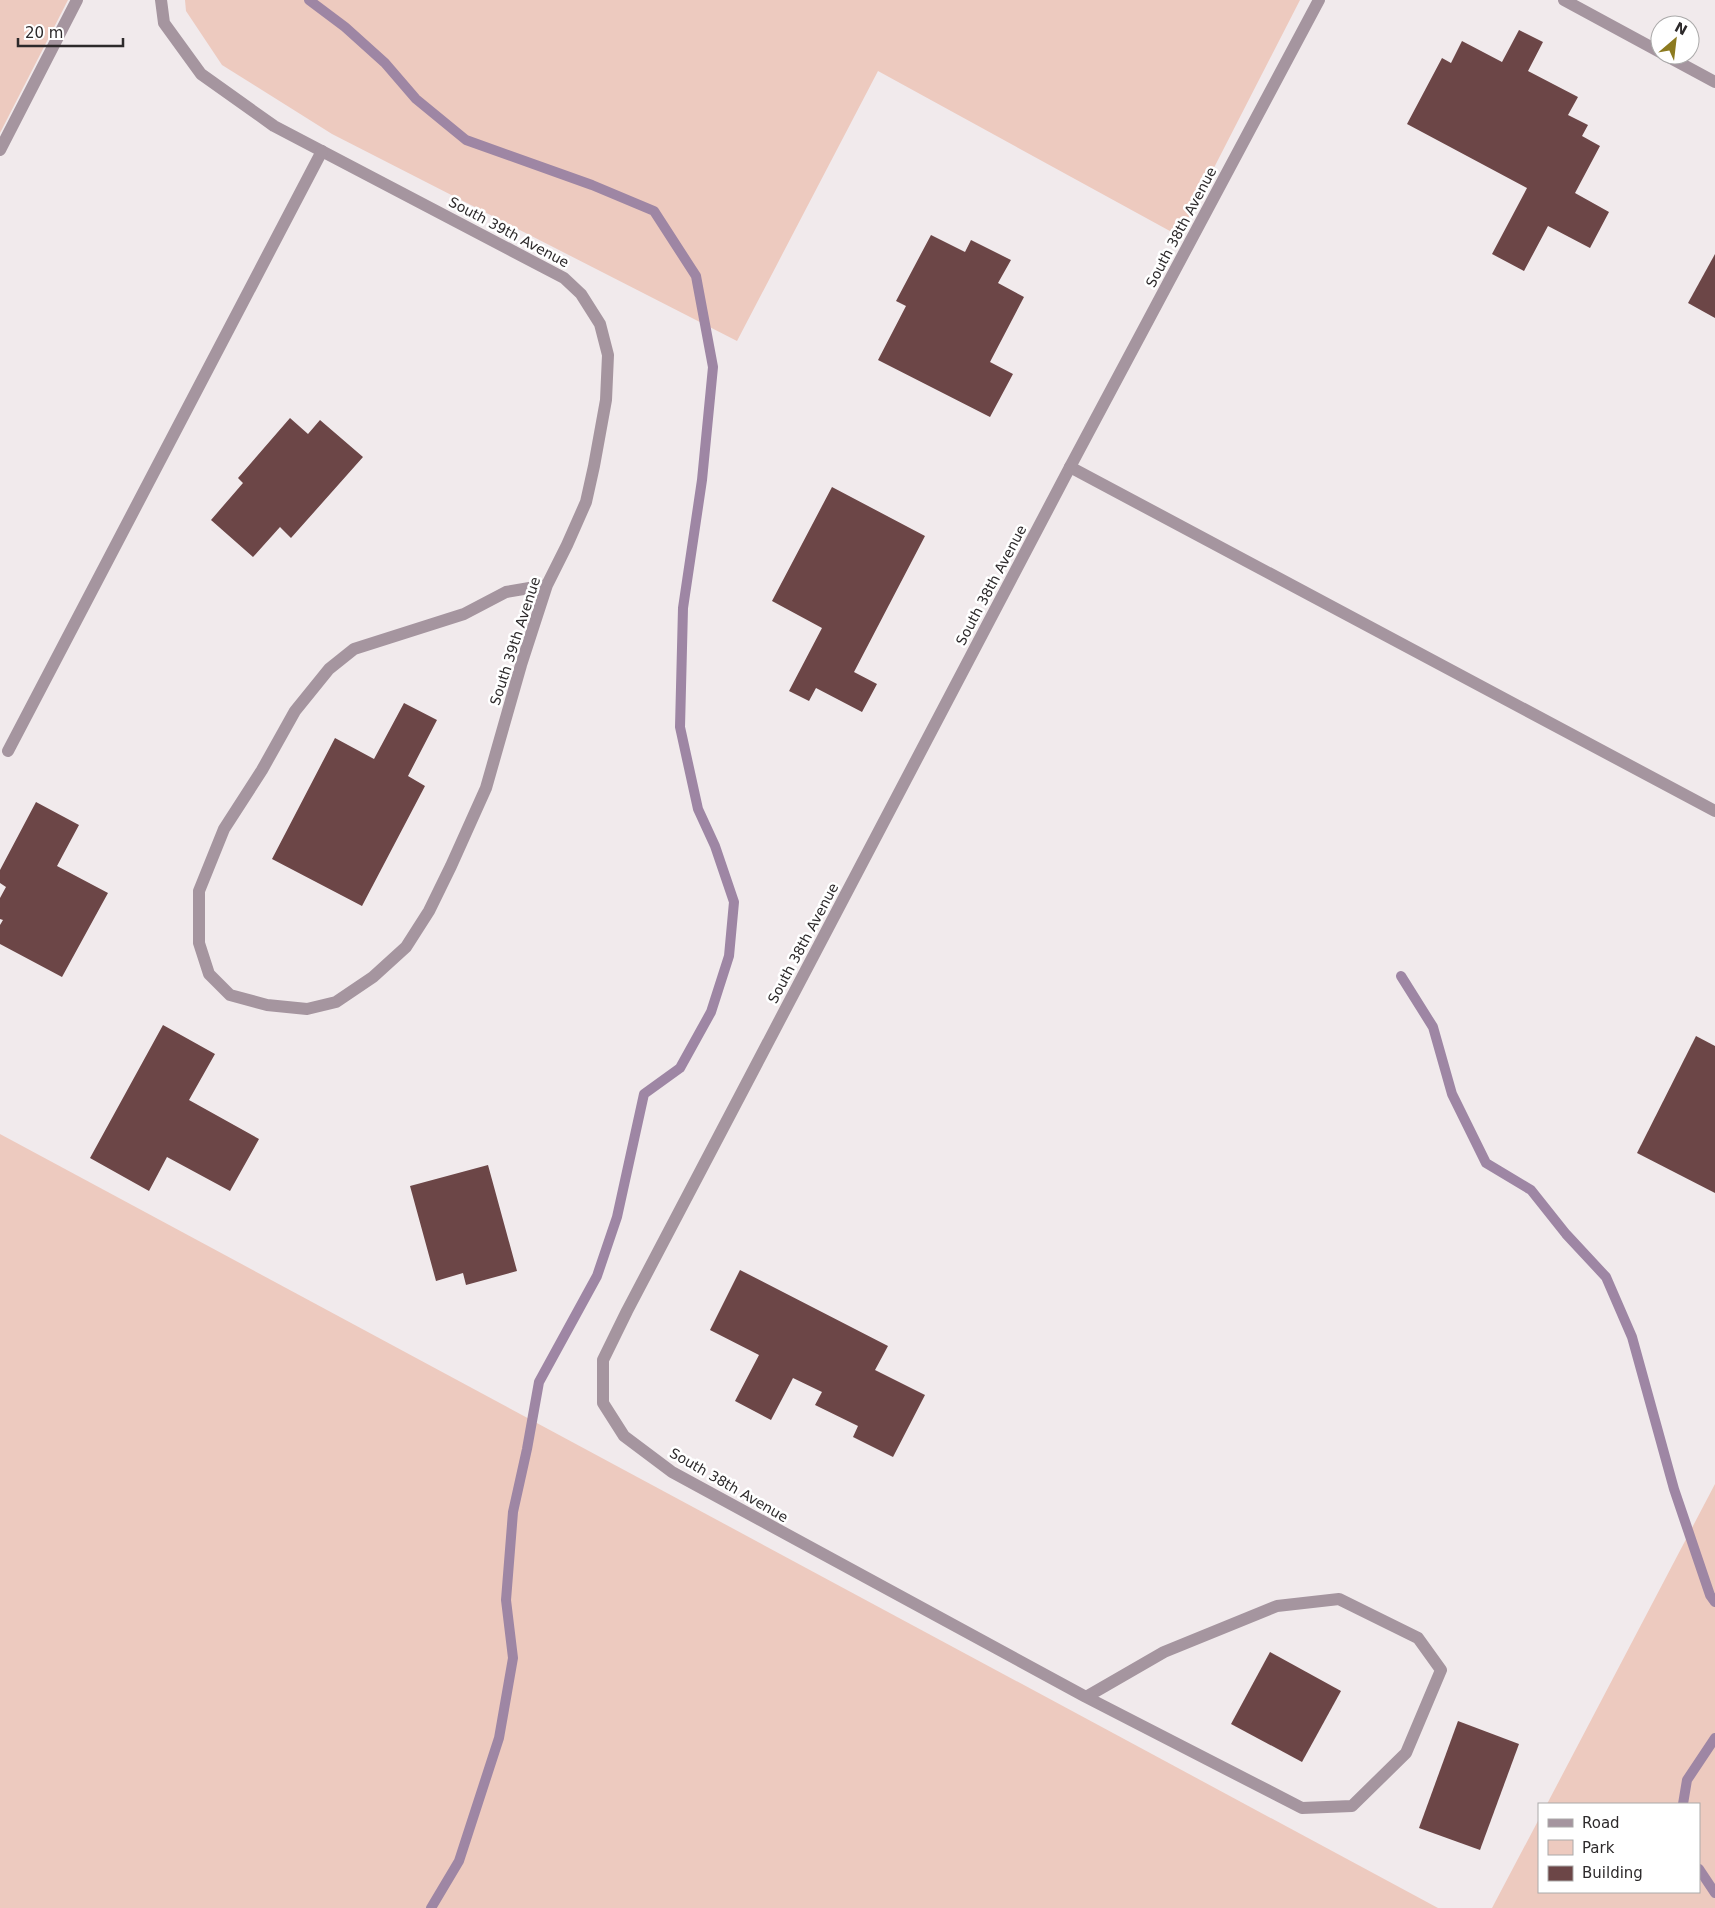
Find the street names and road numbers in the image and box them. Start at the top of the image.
street label: South 38th Avenue [1143,164,1219,290]
street label: South 39th Avenue [446,194,572,270]
street label: South 38th Avenue [953,522,1029,648]
street label: South 39th Avenue [487,575,543,707]
street label: South 38th Avenue [765,880,841,1006]
street label: South 38th Avenue [667,1445,791,1525]

